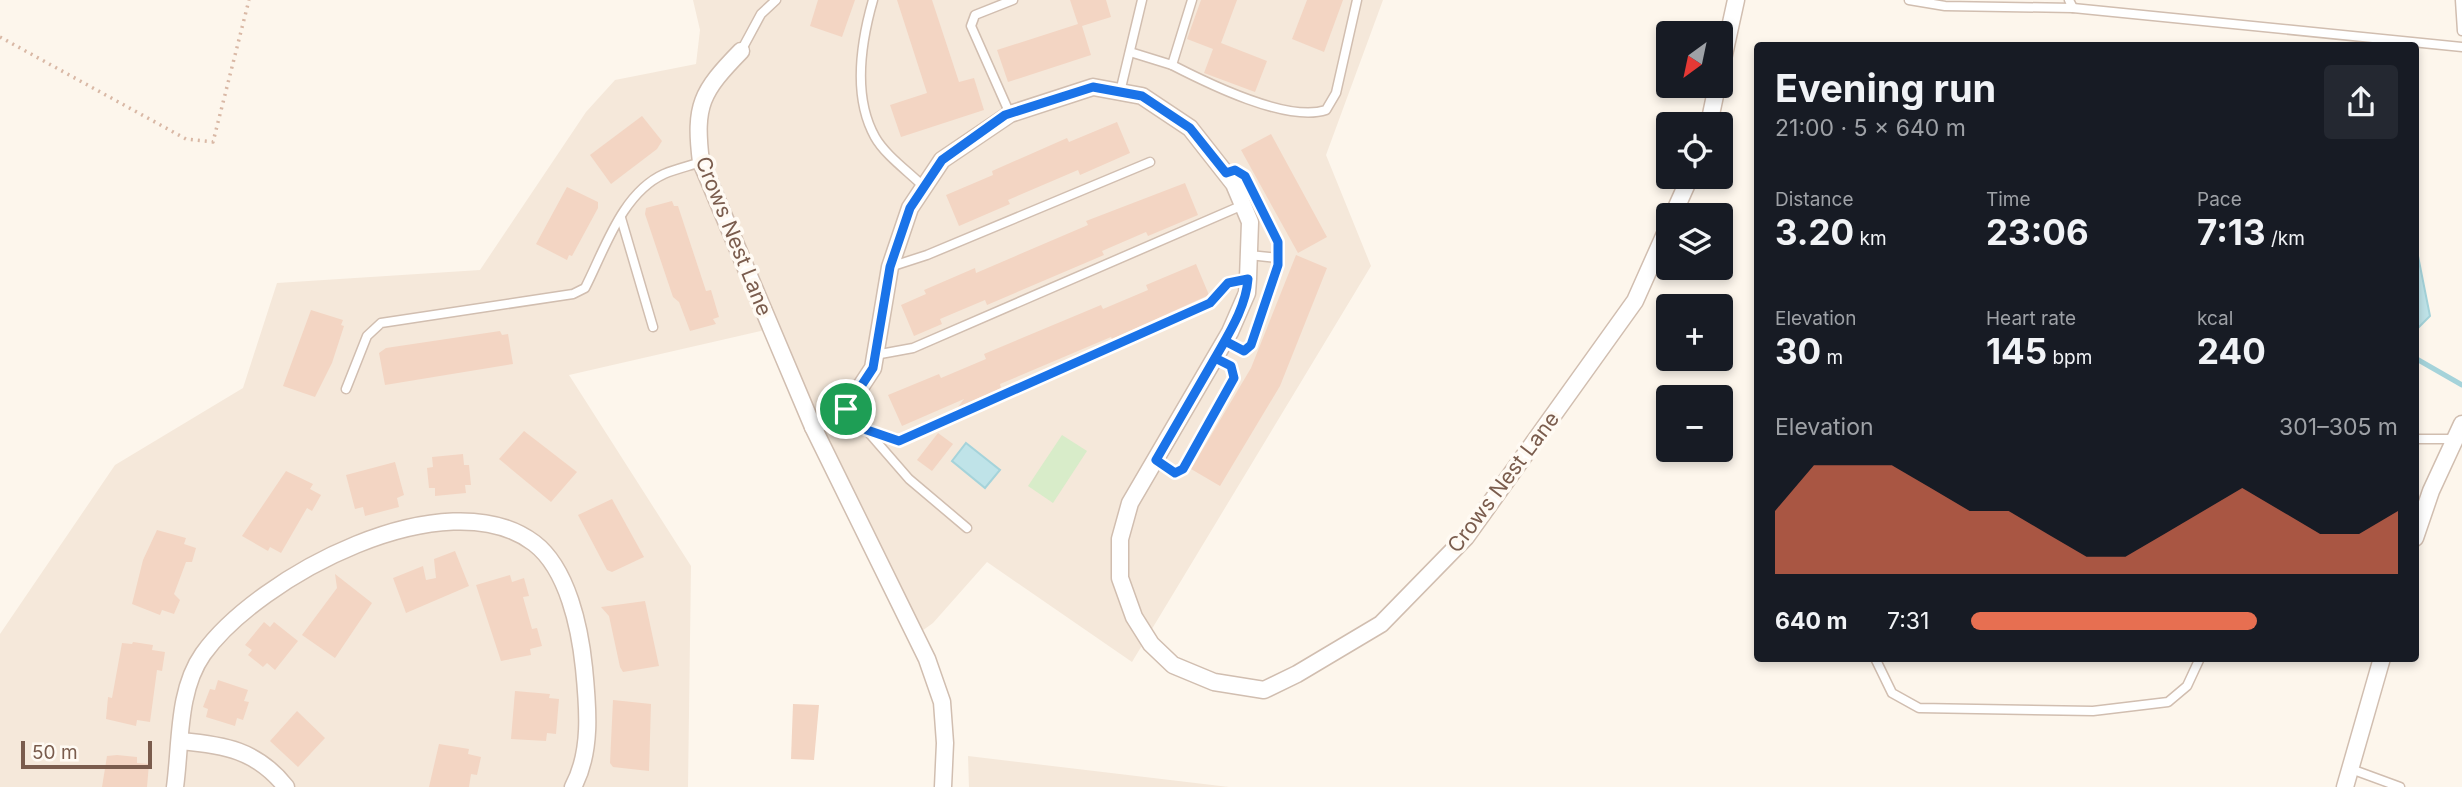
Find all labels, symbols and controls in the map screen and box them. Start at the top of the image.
north arrow [1656,21,1732,98]
map controls [1656,21,1733,462]
text: Evening run [1775,65,1996,111]
button: share [2324,65,2398,139]
button: locate [1656,112,1733,189]
text: 21:00 · 5 × 640 m [1775,114,1966,142]
street label: Crows Nest Lane [691,153,777,319]
text: Distance [1775,188,1853,211]
text: Time [1986,188,2031,211]
text: Pace [2197,188,2242,211]
button: layers [1656,203,1733,280]
text: 3.20 [1775,211,1854,253]
text: 23:06 [1986,211,2089,253]
text: 7:13 [2197,211,2266,253]
text: km [1854,227,1887,250]
text: /km [2266,227,2305,250]
button: + [1656,294,1733,371]
text: Elevation [1775,307,1856,330]
text: Heart rate [1986,307,2076,330]
text: kcal [2197,307,2233,330]
text: 30 [1775,330,1821,372]
text: 145 [1986,330,2047,372]
text: 240 [2197,330,2266,372]
text: m [1821,346,1843,369]
text: bpm [2047,346,2092,369]
pin [816,379,876,439]
button: − [1656,385,1733,462]
icon: arrive [827,390,865,428]
street label: Crows Nest Lane [1442,407,1564,557]
text: Elevation [1775,413,1874,441]
text: 301–305 m [2279,413,2398,441]
text: 640 m [1775,607,1847,635]
text: 7:31 [1887,607,1929,635]
scale bar [21,738,152,770]
text: 50 m [32,741,78,764]

